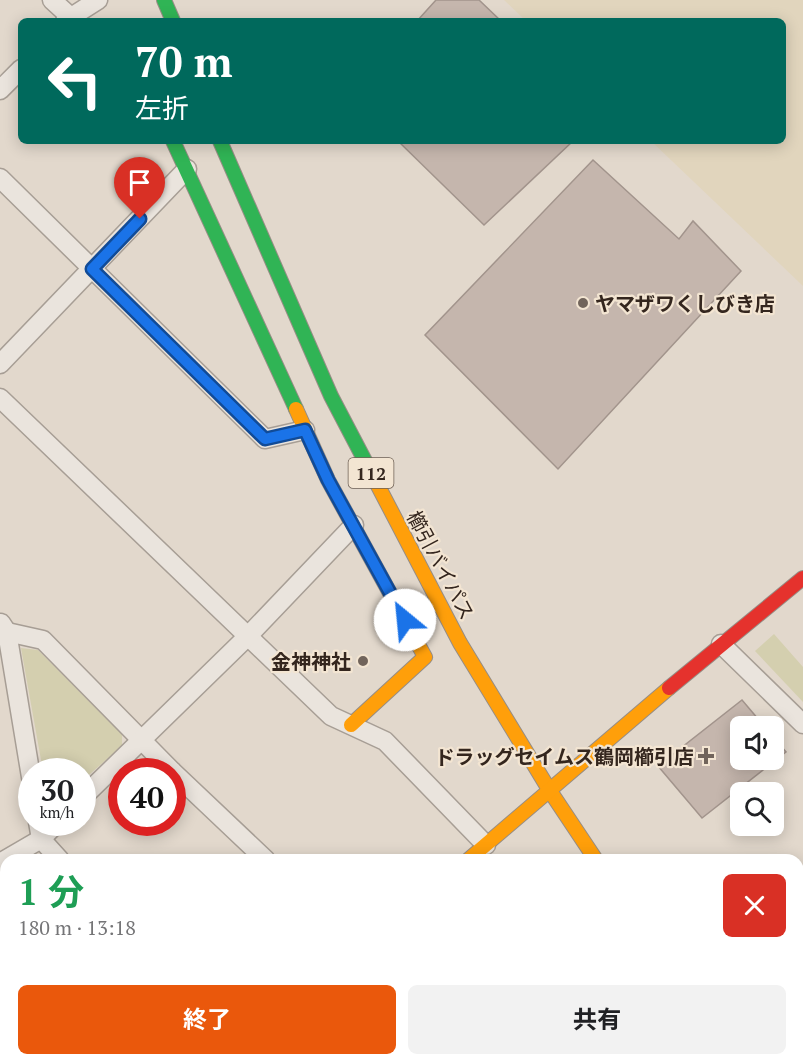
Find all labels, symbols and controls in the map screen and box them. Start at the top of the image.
text: 70 m [135,33,233,89]
icon: left [36,42,114,120]
text: 左折 [135,90,189,126]
pin [114,157,165,219]
icon: arrive [123,166,156,199]
place label: ヤマザワくしびき店 [595,290,775,317]
marker: ヤマザワくしびき店 [576,296,590,310]
road number: 112 [348,458,394,488]
street label: 櫛引バイパス [401,506,481,624]
position arrow [373,588,437,652]
place label: 金神神社 [271,648,351,675]
marker: 金神神社 [356,654,370,668]
map controls [730,716,784,836]
button: sound [730,716,784,770]
place label: ドラッグセイムス鶴岡櫛引店 [434,743,694,770]
marker: ドラッグセイムス鶴岡櫛引店 [699,749,713,763]
speed limit sign: 40 [108,758,186,836]
text: 30 [40,770,74,810]
button: search [730,782,784,836]
text: km/h [40,802,74,822]
text: 1 分 [18,868,84,915]
button: close [723,874,786,937]
text: 180 m · 13:18 [18,914,136,941]
button: 終了 [18,985,396,1054]
button: 共有 [408,985,786,1054]

